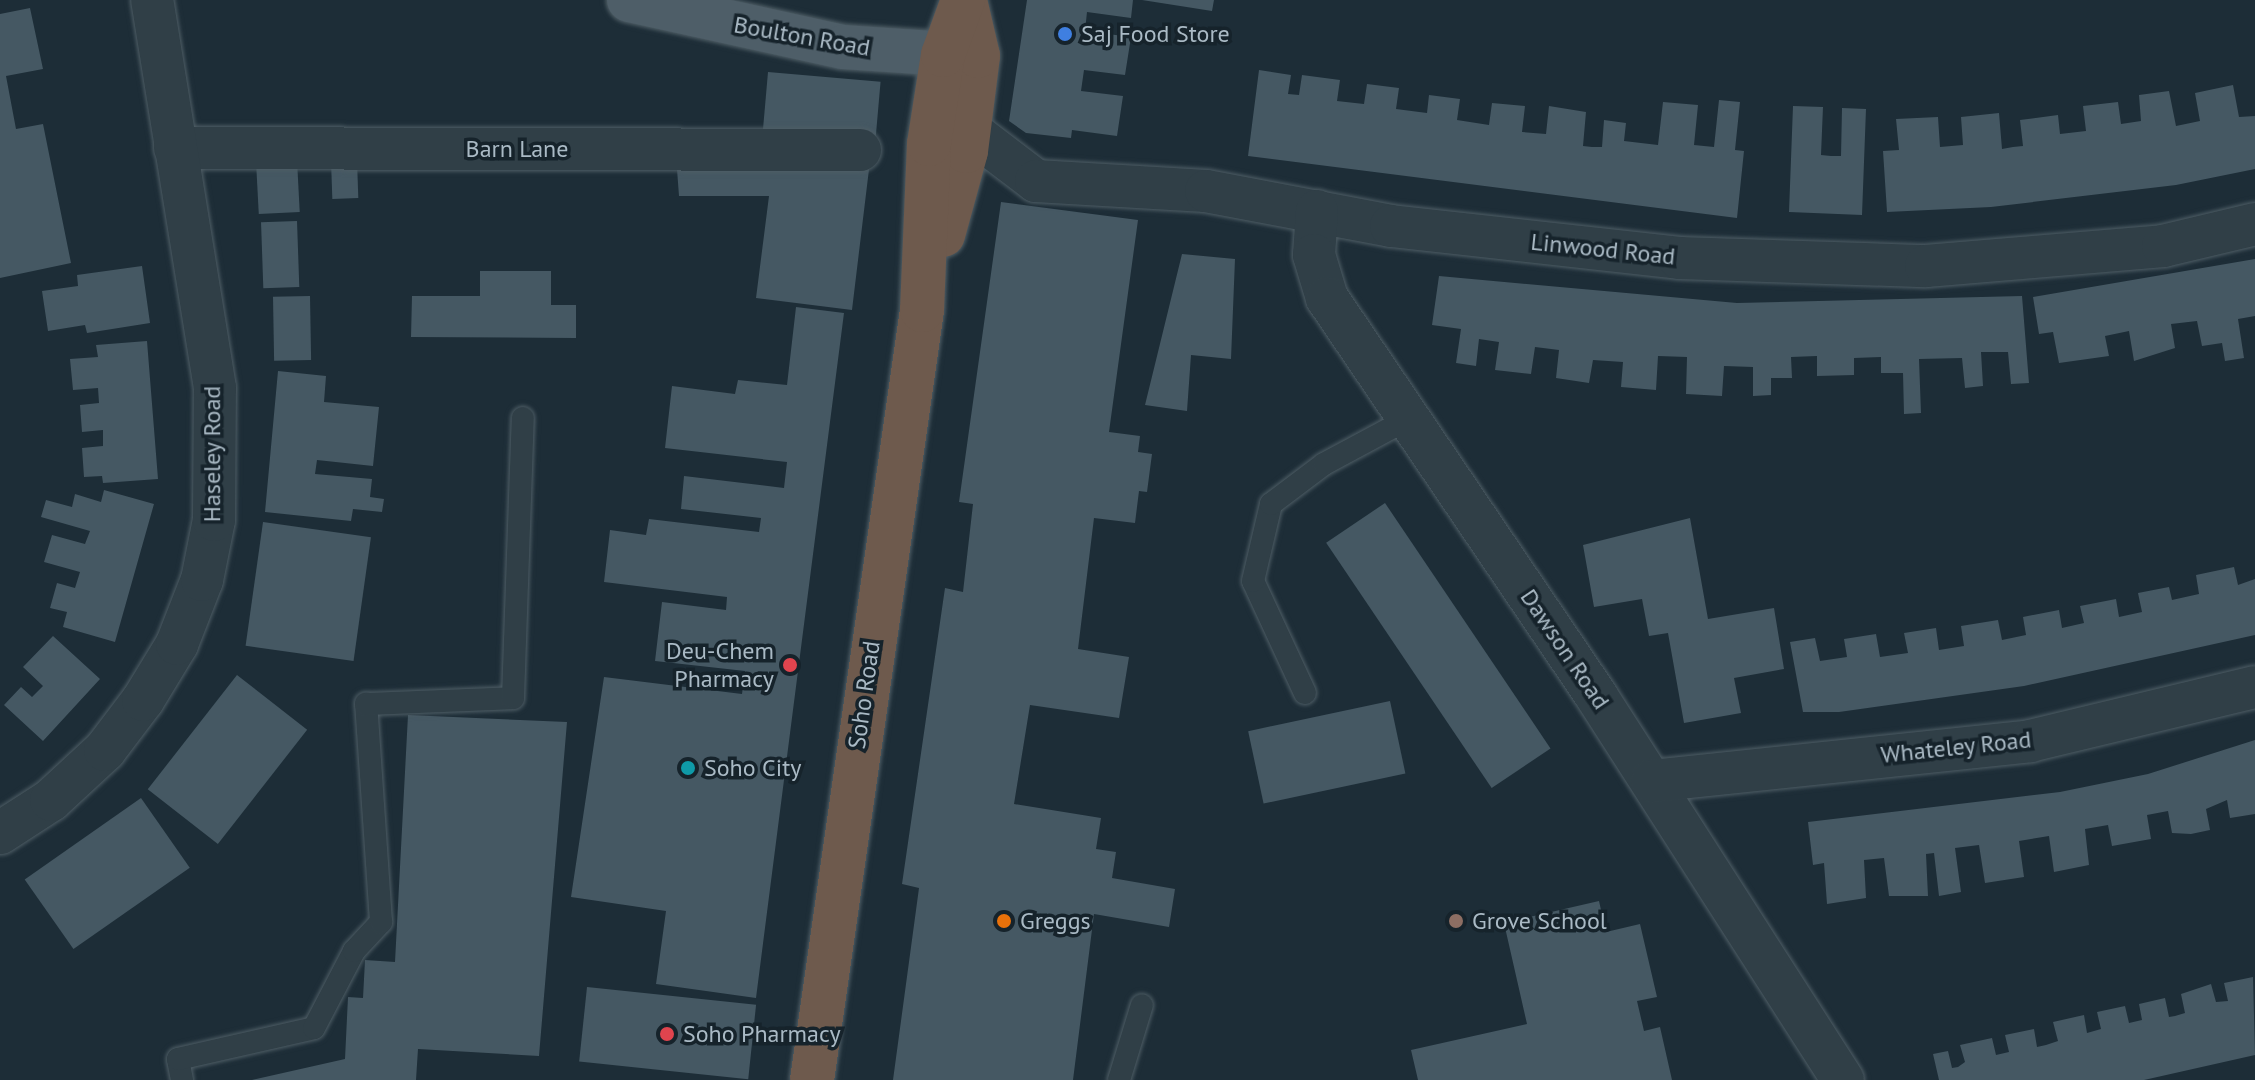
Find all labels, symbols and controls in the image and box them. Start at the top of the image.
street label: Boulton Road [732,10,872,62]
place label: Saj Food Store [1081,20,1230,48]
marker: Saj Food Store [1056,25,1074,43]
street label: Barn Lane [466,135,568,163]
street label: Linwood Road [1529,227,1677,271]
street label: Haseley Road [198,385,226,523]
street label: Dawson Road [1514,584,1616,714]
place label: Deu-Chem Pharmacy [666,637,774,693]
street label: Soho Road [842,639,886,751]
marker: Deu-Chem Pharmacy [781,656,799,674]
street label: Whateley Road [1879,725,2033,769]
place label: Soho City [704,754,801,782]
marker: Soho City [679,759,697,777]
place label: Greggs [1020,907,1091,935]
place label: Grove School [1472,907,1607,935]
marker: Greggs [995,912,1013,930]
marker: Grove School [1447,912,1465,930]
place label: Soho Pharmacy [683,1020,841,1048]
marker: Soho Pharmacy [658,1025,676,1043]

